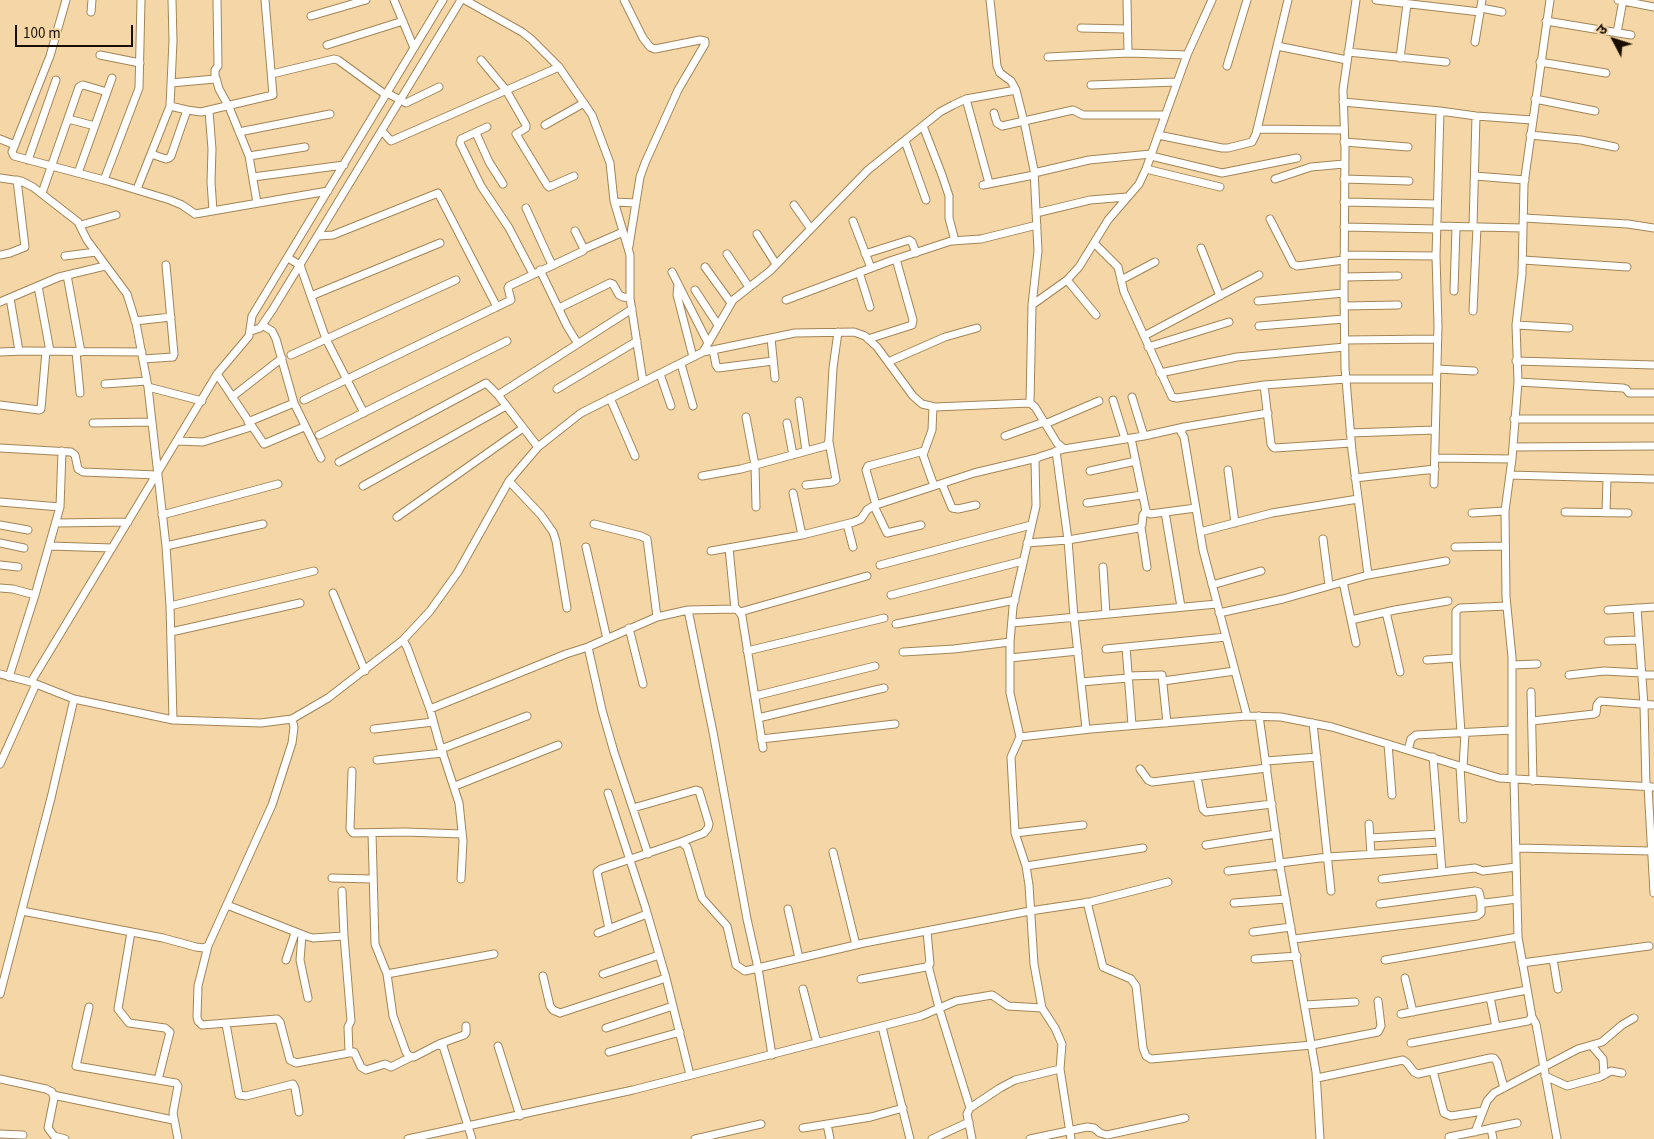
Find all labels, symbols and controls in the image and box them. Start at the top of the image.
scale bar [18,15,135,47]
north arrow [1589,15,1639,65]
text: उ [1592,21,1613,40]
text: 100 m [23,23,61,44]

